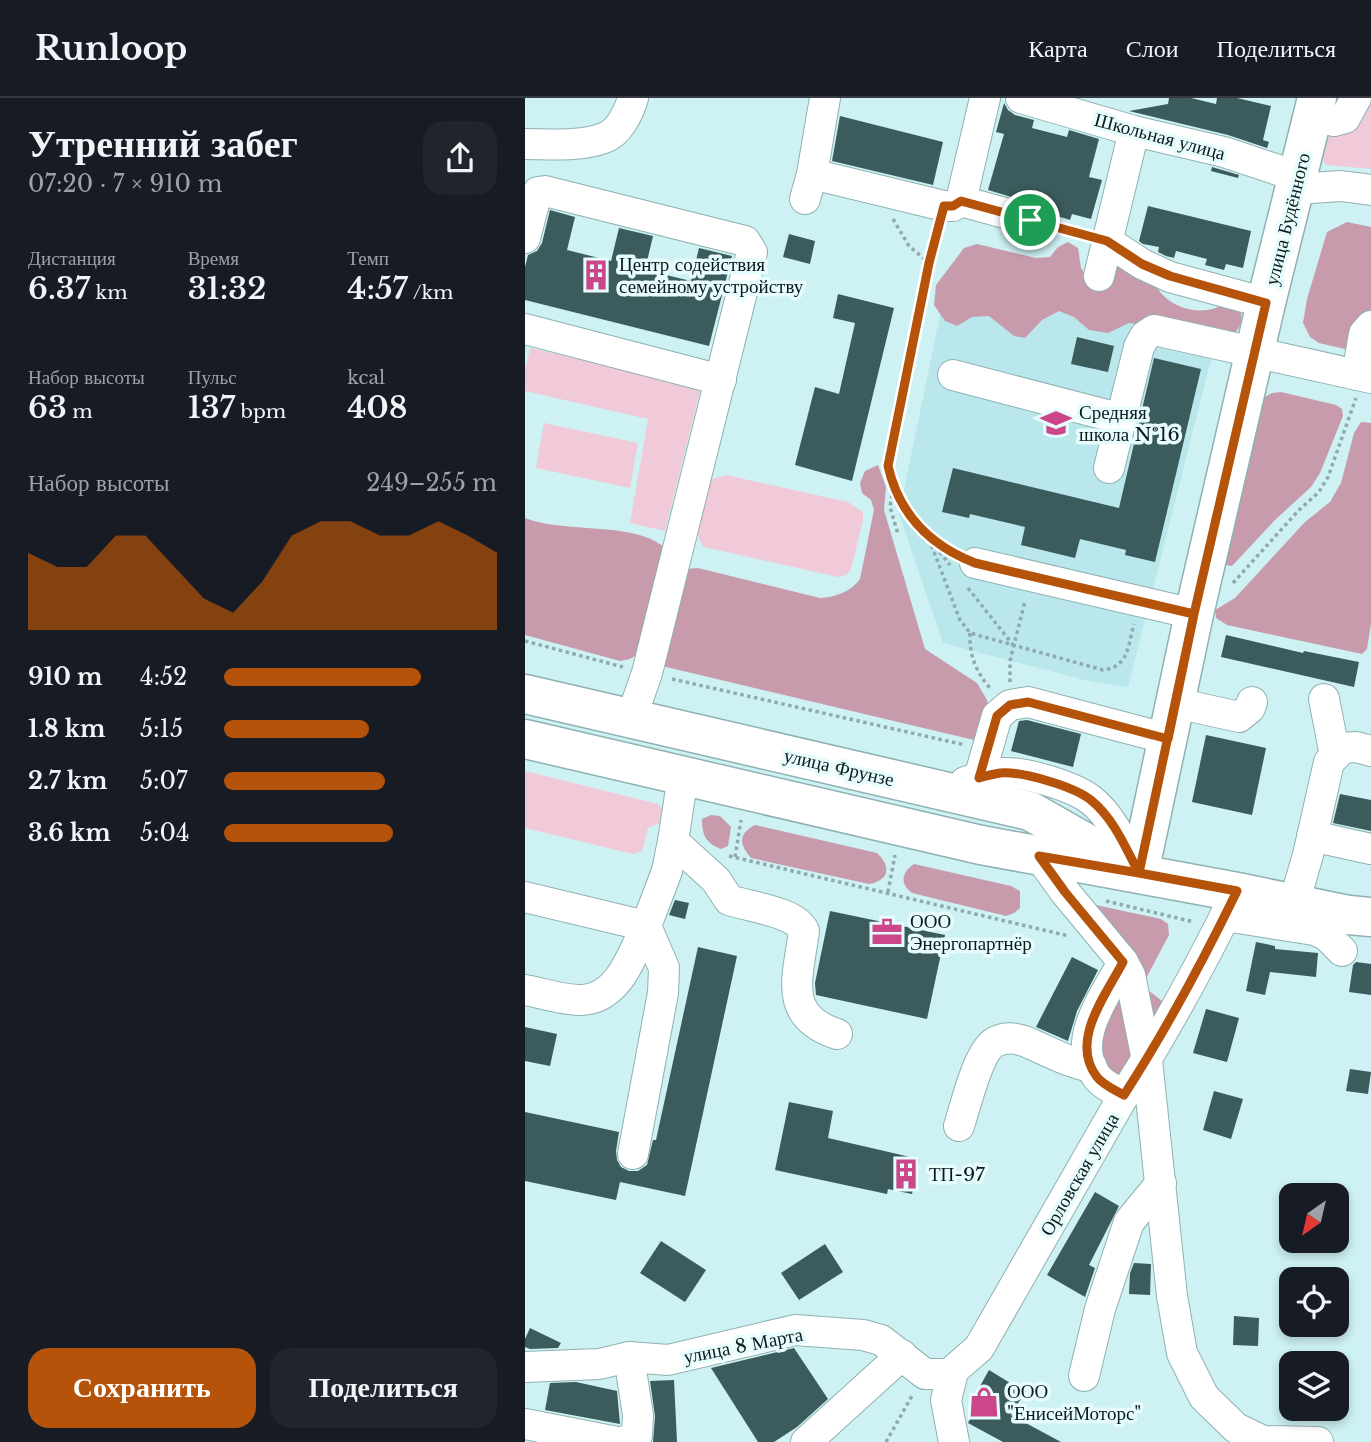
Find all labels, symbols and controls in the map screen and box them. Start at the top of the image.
text: Runloop [35,28,187,69]
text: Карта [1028,34,1088,63]
text: Слои [1126,34,1179,63]
text: Поделиться [1217,34,1336,63]
street label: Школьная улица [1092,108,1228,165]
text: Утренний забег [28,120,298,167]
button: share [423,121,497,195]
street label: улица Будённого [1260,150,1315,288]
text: 07:20 · 7 × 910 m [28,170,222,198]
pin [1000,190,1060,250]
icon: arrive [1011,201,1049,239]
text: Дистанция [28,247,116,270]
text: Время [188,247,239,270]
text: Темп [347,247,389,270]
place label: Центр содействия семейному устройству [619,253,804,298]
building icon: Центр содействия семейному устройству [579,258,613,292]
text: 6.37 [28,270,90,307]
text: 31:32 [188,270,266,307]
text: 4:57 [347,270,408,307]
text: km [90,281,128,304]
text: /km [408,281,454,304]
text: Набор высоты [28,366,145,389]
text: Пульс [188,366,237,389]
text: kcal [347,366,385,389]
text: 63 [28,389,67,426]
text: 137 [188,389,235,426]
text: 408 [347,389,408,426]
text: m [67,400,93,423]
text: bpm [235,400,286,423]
place label: Средняя школа №16 [1079,401,1180,446]
school or university icon: Средняя школа №16 [1039,406,1073,440]
text: Набор высоты [28,469,169,497]
text: 249–255 m [366,469,497,497]
text: 910 m [28,663,102,691]
text: 4:52 [140,663,187,691]
text: 1.8 km [28,715,105,743]
text: 5:15 [140,715,183,743]
street label: улица Фрунзе [782,744,896,791]
text: 2.7 km [28,767,107,795]
text: 5:07 [140,767,188,795]
text: 3.6 km [28,819,111,847]
text: 5:04 [140,819,190,847]
place label: ООО Энергопартнёр [910,910,1032,955]
office icon: ООО Энергопартнёр [870,915,904,949]
street label: Орловская улица [1035,1108,1124,1240]
building icon: ТП-97 [889,1157,923,1191]
place label: ТП-97 [929,1163,985,1186]
north arrow [1279,1183,1349,1253]
map controls [1279,1183,1349,1421]
button: locate [1279,1267,1349,1337]
street label: улица 8 Марта [682,1323,805,1368]
button: Сохранить [28,1348,256,1428]
button: Поделиться [270,1348,497,1428]
button: layers [1279,1351,1349,1421]
place label: ООО "ЕнисейМоторс" [1007,1380,1141,1425]
shop icon: ООО "ЕнисейМоторс" [967,1385,1001,1419]

